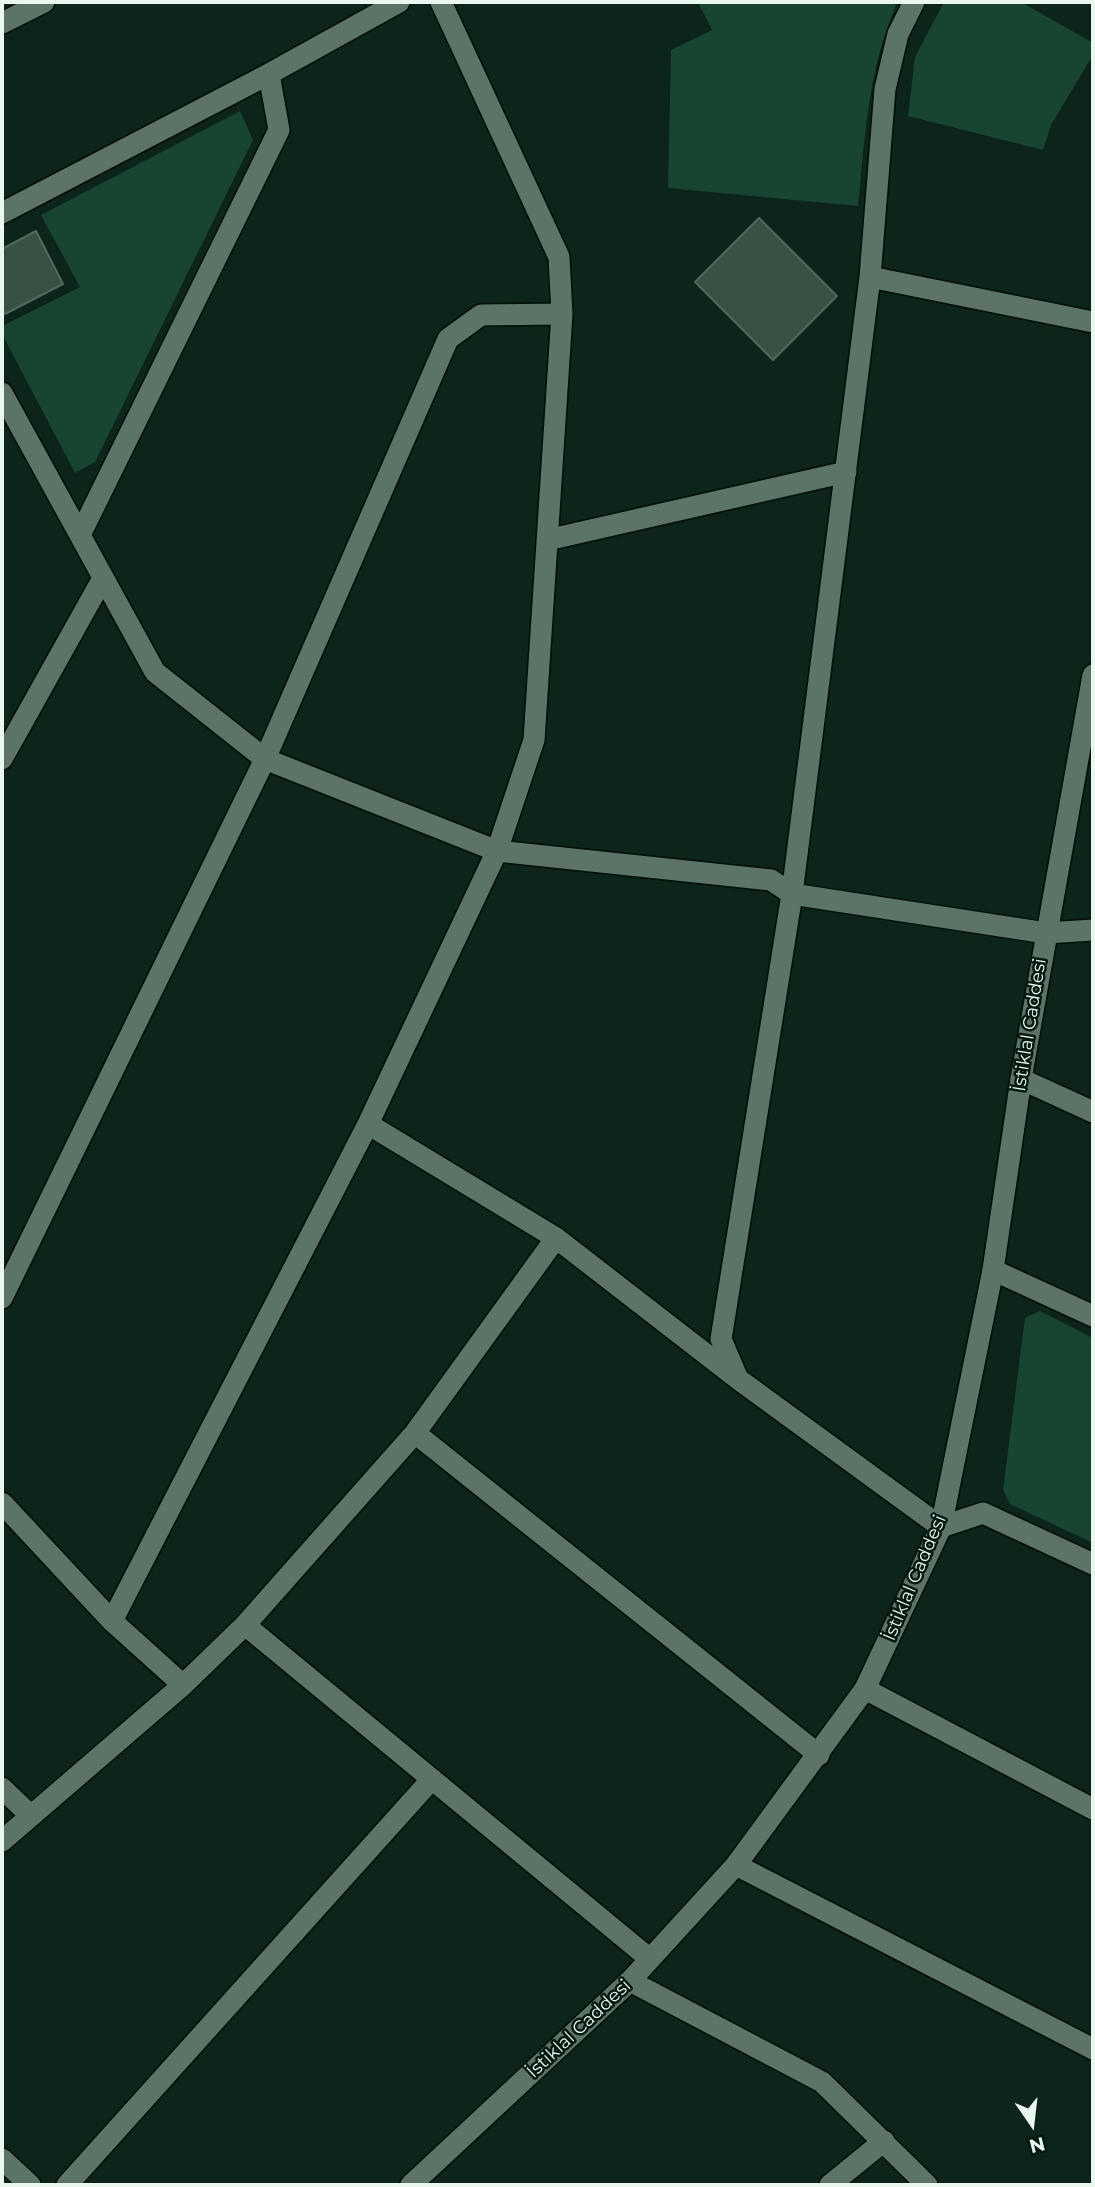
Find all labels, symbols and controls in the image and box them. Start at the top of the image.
street label: İstiklal Caddesi [1009,957,1051,1093]
street label: İstiklal Caddesi [879,1512,951,1644]
street label: İstiklal Caddesi [523,1975,635,2083]
north arrow [997,2089,1067,2159]
text: N [1027,2132,1047,2158]

